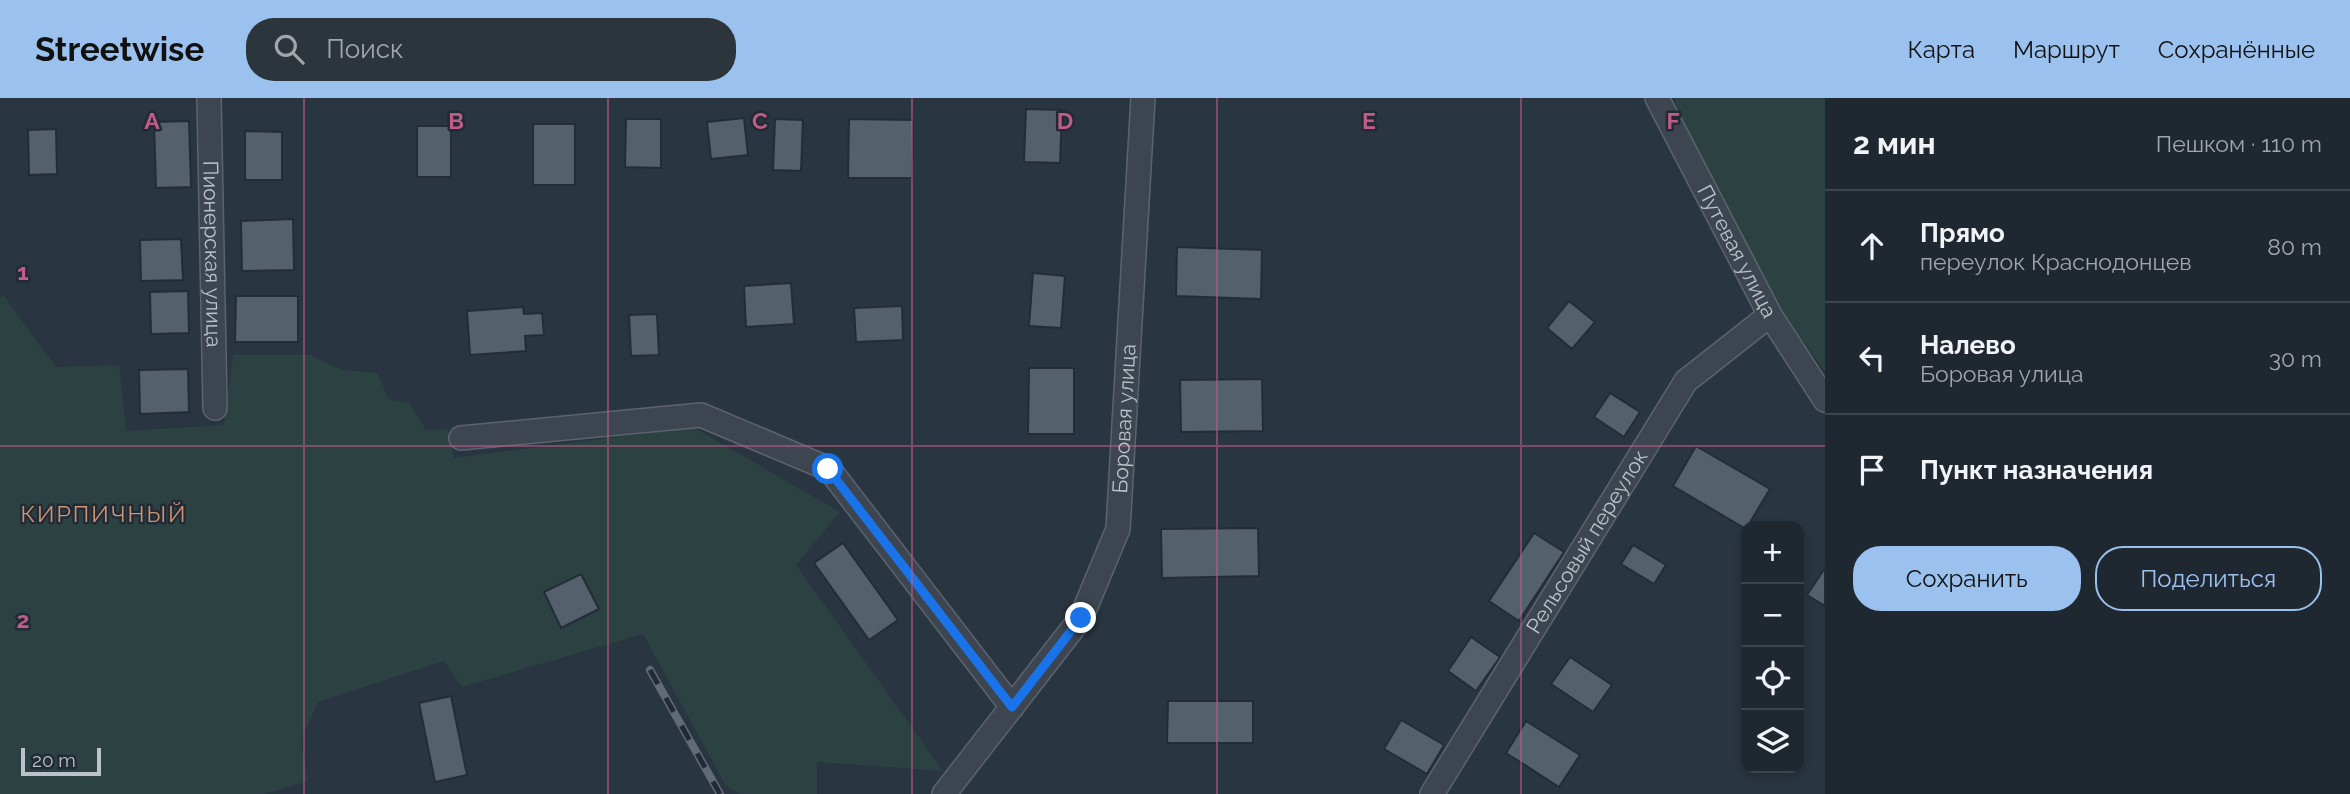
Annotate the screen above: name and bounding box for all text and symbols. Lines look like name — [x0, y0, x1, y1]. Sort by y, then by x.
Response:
search box — [246, 18, 736, 81]
text: Streetwise — [35, 30, 204, 69]
icon: search — [270, 30, 308, 68]
text: Поиск — [326, 34, 403, 64]
text: Карта — [1907, 35, 1975, 64]
text: Маршрут — [2013, 35, 2120, 64]
text: Сохранённые — [2158, 35, 2315, 64]
text: A — [144, 107, 160, 134]
text: B — [448, 107, 464, 134]
text: C — [752, 107, 768, 134]
text: D — [1057, 107, 1073, 134]
text: E — [1362, 107, 1376, 134]
text: F — [1666, 107, 1680, 134]
text: 2 мин — [1853, 126, 1936, 161]
text: Пешком · 110 m — [2156, 130, 2322, 157]
street label: Пионерская улица — [198, 160, 227, 347]
street label: Путевая улица — [1692, 180, 1782, 322]
text: Прямо — [1920, 218, 2005, 248]
icon: ahead — [1853, 227, 1891, 265]
text: 80 m — [2267, 233, 2322, 260]
text: переулок Краснодонцев — [1920, 248, 2192, 275]
text: 1 — [17, 258, 29, 285]
text: Налево — [1920, 330, 2016, 360]
icon: left — [1853, 339, 1891, 377]
street label: Боровая улица — [1107, 343, 1141, 494]
text: 30 m — [2269, 345, 2322, 372]
text: Боровая улица — [1920, 360, 2084, 387]
street label: Рельсовый переулок — [1521, 445, 1653, 638]
icon: arrive — [1853, 451, 1891, 489]
route start — [812, 453, 843, 484]
text: Пункт назначения — [1920, 455, 2153, 485]
district label: КИРПИЧНЫЙ — [20, 500, 188, 527]
map controls — [1741, 521, 1804, 773]
button: + — [1741, 521, 1804, 584]
button: Сохранить — [1853, 546, 2081, 611]
button: Поделиться — [2095, 546, 2322, 611]
button: − — [1741, 584, 1804, 647]
route end — [1065, 602, 1096, 633]
text: 2 — [17, 606, 29, 633]
button: locate — [1741, 647, 1804, 710]
button: layers — [1741, 710, 1804, 773]
scale bar — [21, 745, 102, 777]
text: 20 m — [32, 749, 76, 771]

